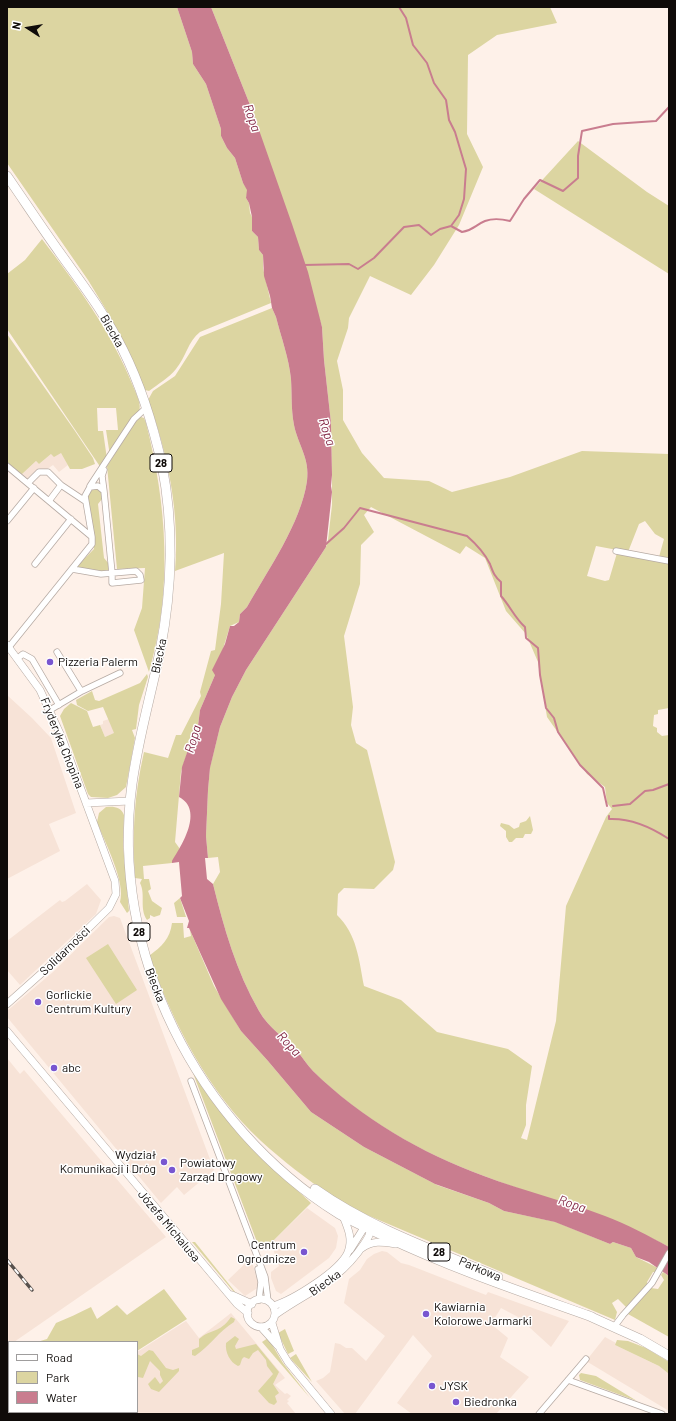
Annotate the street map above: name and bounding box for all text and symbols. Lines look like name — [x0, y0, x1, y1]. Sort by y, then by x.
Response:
north arrow — [8, 8, 48, 48]
text: N — [9, 20, 23, 30]
water label: Ropa — [240, 102, 264, 134]
street label: Biecka — [97, 312, 127, 350]
water label: Ropa — [315, 416, 339, 448]
road number: 28 — [150, 454, 172, 472]
street label: Biecka — [148, 637, 170, 675]
place label: Pizzeria Palerm — [58, 655, 138, 669]
marker: Pizzeria Palerm — [45, 657, 55, 667]
street label: Fryderyka Chopina — [37, 695, 87, 791]
water label: Ropa — [181, 723, 205, 755]
street label: Solidarności — [37, 923, 93, 979]
road number: 28 — [128, 923, 150, 941]
street label: Biecka — [142, 966, 168, 1004]
place label: Gorlickie Centrum Kultury — [46, 988, 131, 1016]
marker: Gorlickie Centrum Kultury — [33, 997, 43, 1007]
water label: Ropa — [274, 1028, 304, 1060]
place label: abc — [62, 1061, 81, 1075]
marker: abc — [49, 1063, 59, 1073]
place label: Wydział Komunikacji i Dróg — [60, 1148, 156, 1176]
place label: Powiatowy Zarząd Drogowy — [180, 1156, 263, 1184]
marker: Wydział Komunikacji i Dróg — [159, 1157, 169, 1167]
marker: Powiatowy Zarząd Drogowy — [167, 1165, 177, 1175]
street label: Józefa Michalusa — [135, 1187, 203, 1265]
water label: Ropa — [556, 1192, 588, 1216]
place label: Centrum Ogrodnicze — [237, 1238, 296, 1266]
road number: 28 — [428, 1243, 450, 1261]
marker: Centrum Ogrodnicze — [299, 1247, 309, 1257]
street label: Parkowa — [457, 1254, 503, 1284]
street label: Biecka — [307, 1267, 343, 1299]
place label: Kawiarnia Kolorowe Jarmarki — [434, 1300, 532, 1328]
marker: Kawiarnia Kolorowe Jarmarki — [421, 1309, 431, 1319]
legend — [8, 1341, 138, 1413]
text: Road — [46, 1350, 73, 1364]
text: Park — [46, 1370, 70, 1384]
place label: JYSK — [440, 1379, 468, 1393]
marker: JYSK — [427, 1381, 437, 1391]
text: Water — [46, 1390, 77, 1404]
place label: Biedronka — [464, 1395, 517, 1409]
marker: Biedronka — [451, 1397, 461, 1407]

